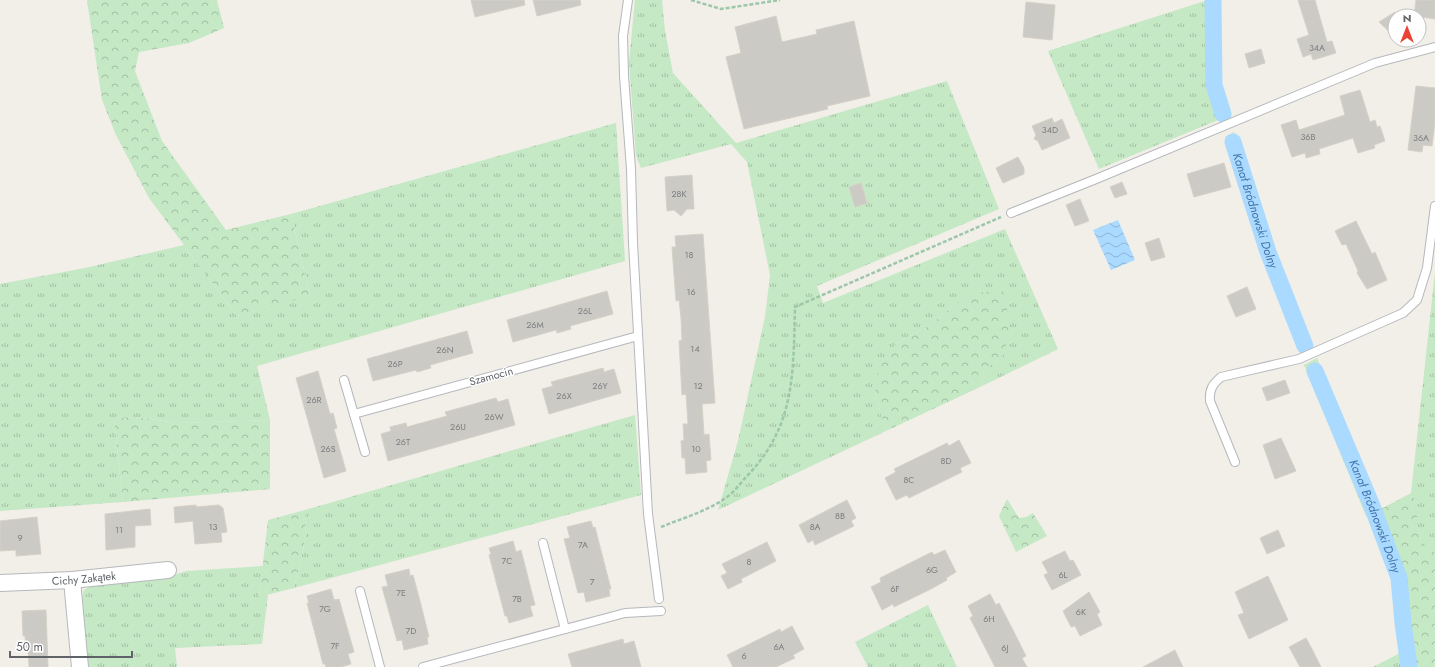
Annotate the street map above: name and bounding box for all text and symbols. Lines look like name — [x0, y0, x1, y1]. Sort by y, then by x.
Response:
north arrow — [1387, 8, 1427, 48]
text: N — [1403, 10, 1411, 26]
house number: 34A — [1309, 41, 1325, 54]
house number: 34D — [1042, 123, 1058, 136]
house number: 36B — [1300, 130, 1316, 143]
house number: 36A — [1413, 131, 1429, 144]
water label: Kanał Bródnowski Dolny — [1228, 150, 1283, 272]
house number: 28K — [671, 187, 687, 200]
house number: 18 — [685, 248, 694, 261]
house number: 16 — [686, 285, 696, 298]
house number: 26L — [578, 304, 592, 317]
house number: 26M — [526, 318, 544, 331]
house number: 14 — [690, 342, 700, 355]
house number: 26N — [436, 343, 454, 356]
house number: 26P — [387, 357, 403, 370]
street label: Szamocin — [467, 362, 515, 390]
house number: 26Y — [592, 379, 608, 392]
house number: 12 — [693, 379, 703, 392]
house number: 26X — [556, 389, 572, 402]
house number: 26R — [306, 393, 322, 406]
house number: 26W — [484, 410, 504, 423]
house number: 26U — [450, 420, 466, 433]
house number: 26T — [396, 435, 411, 448]
house number: 26S — [320, 442, 336, 455]
house number: 10 — [691, 442, 701, 455]
house number: 8D — [940, 454, 952, 467]
water label: Kanał Bródnowski Dolny — [1344, 457, 1406, 576]
house number: 8C — [903, 473, 915, 486]
house number: 8B — [835, 509, 845, 522]
house number: 13 — [209, 520, 218, 533]
house number: 8A — [810, 520, 820, 533]
house number: 11 — [115, 523, 123, 536]
house number: 9 — [17, 531, 23, 544]
house number: 7A — [578, 538, 588, 551]
house number: 7C — [502, 554, 512, 567]
house number: 8 — [747, 555, 752, 568]
house number: 6G — [926, 563, 938, 576]
street label: Cichy Zakątek — [52, 567, 117, 589]
house number: 6L — [1058, 568, 1068, 581]
house number: 7 — [590, 575, 595, 588]
house number: 6F — [890, 582, 900, 595]
house number: 7E — [396, 586, 406, 599]
house number: 7B — [512, 592, 522, 605]
house number: 7G — [319, 602, 331, 615]
house number: 6K — [1076, 605, 1087, 618]
house number: 6H — [983, 612, 995, 625]
house number: 7D — [406, 624, 416, 637]
scale bar — [10, 633, 132, 659]
text: 50 m — [16, 638, 43, 656]
house number: 7F — [330, 639, 340, 652]
house number: 6A — [773, 640, 785, 653]
house number: 6J — [1001, 641, 1009, 654]
house number: 6 — [741, 649, 747, 662]

